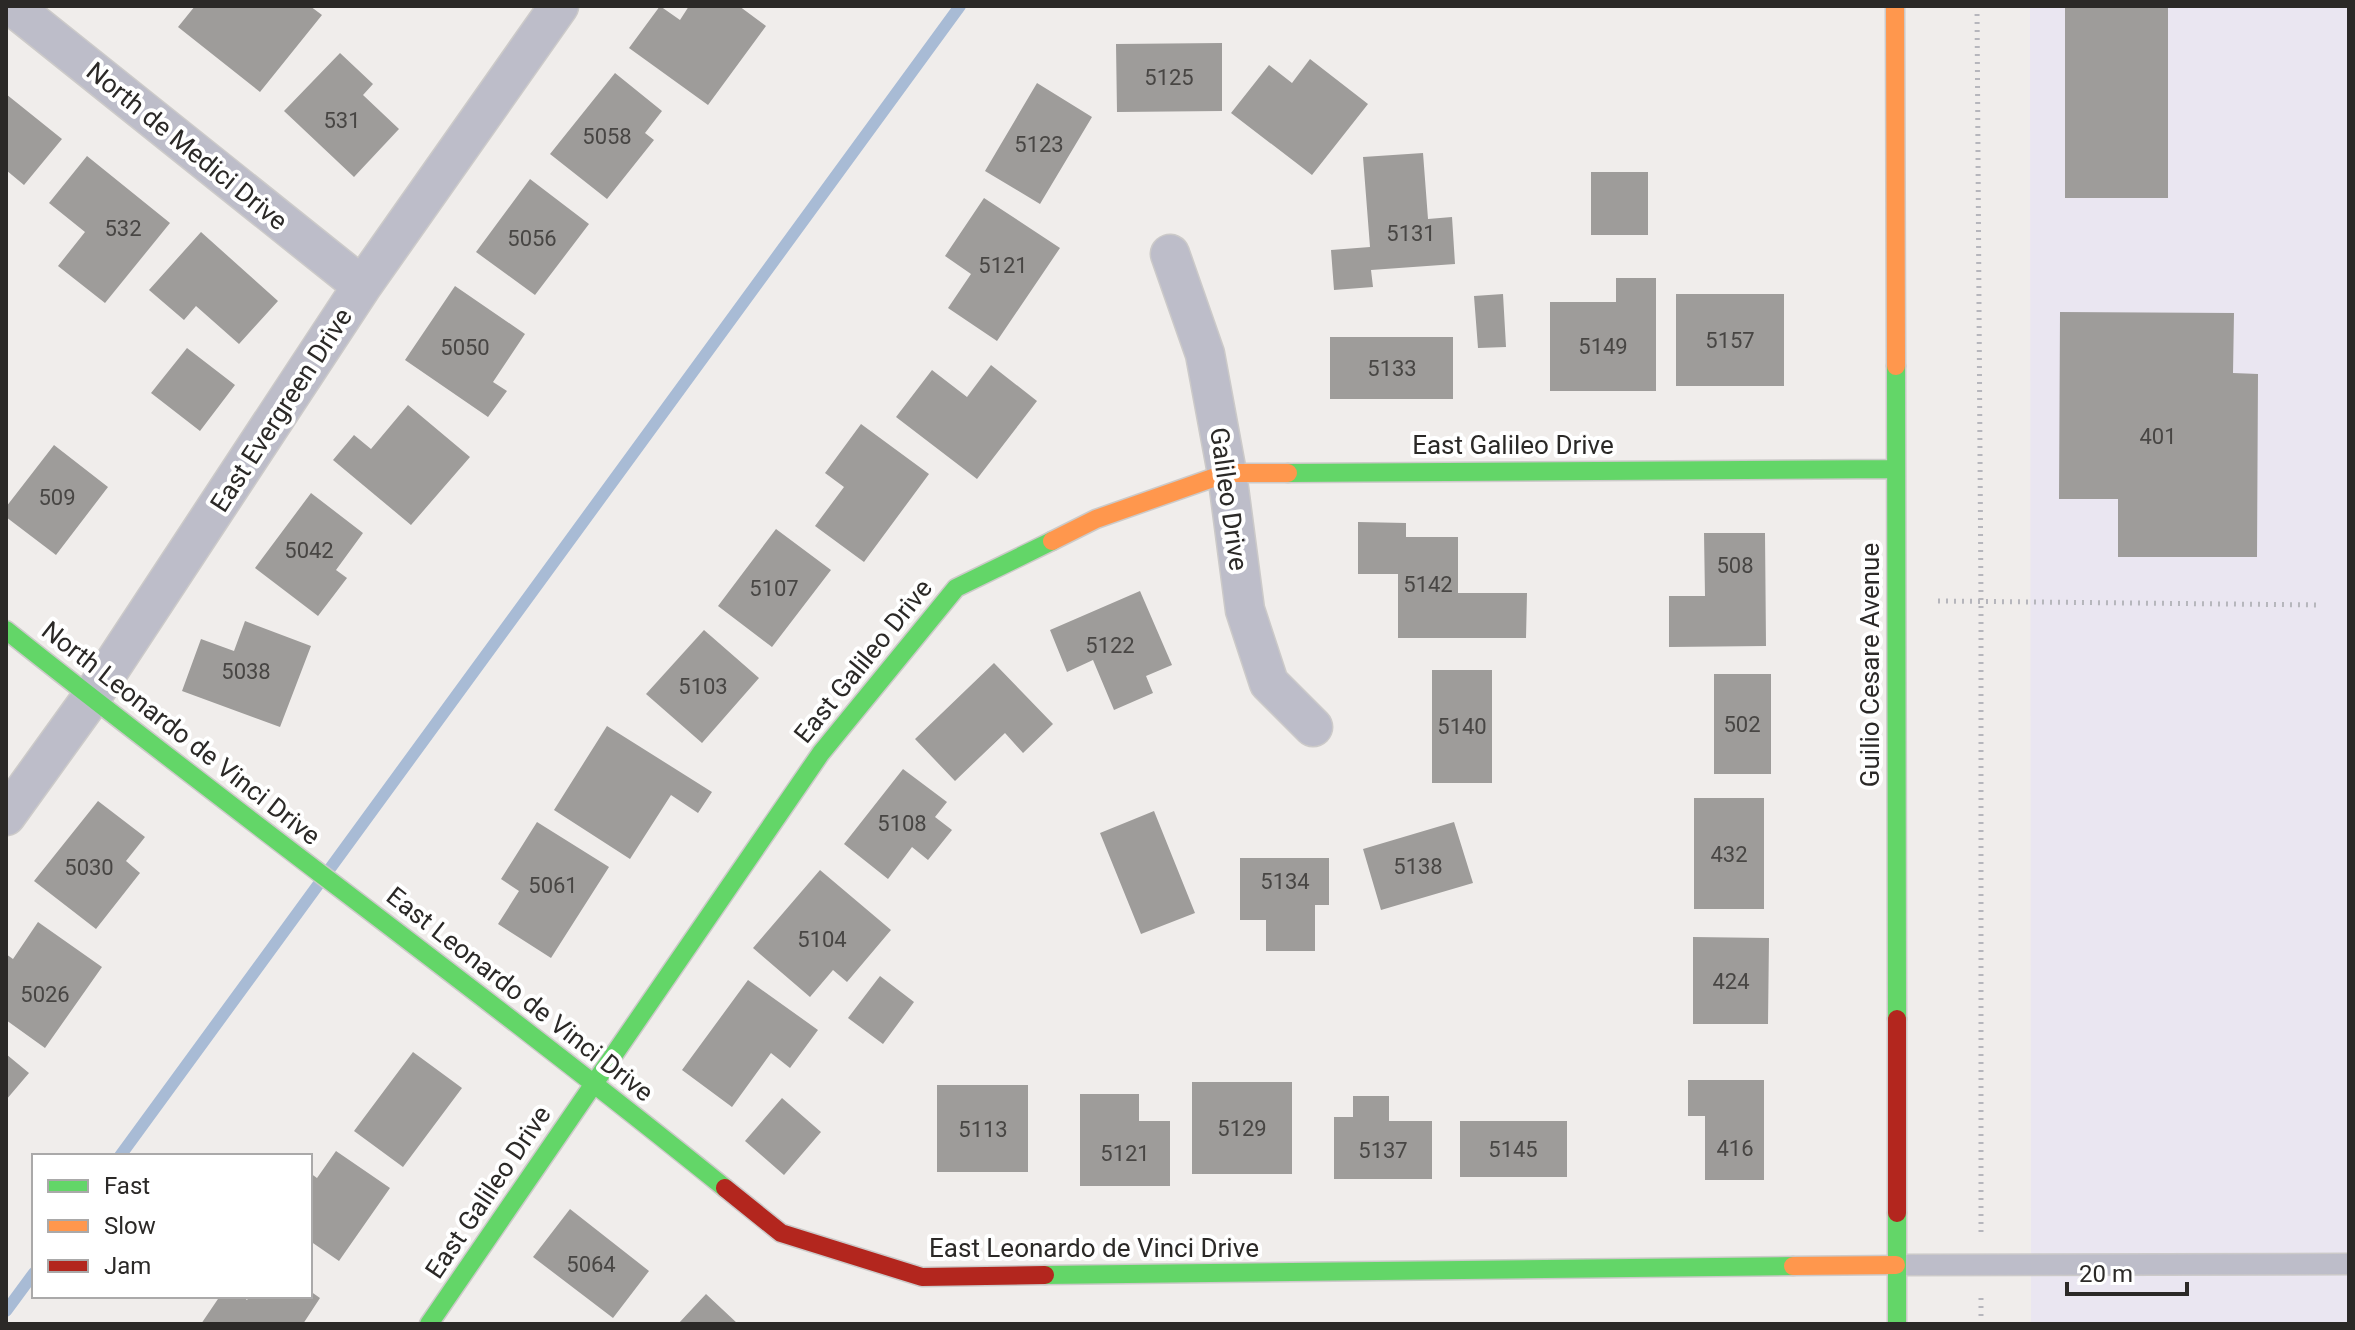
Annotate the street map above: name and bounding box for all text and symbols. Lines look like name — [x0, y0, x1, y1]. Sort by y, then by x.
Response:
street label: North de Medici Drive — [81, 56, 293, 236]
house number: 5125 — [1144, 65, 1194, 90]
house number: 531 — [323, 108, 361, 133]
house number: 5058 — [582, 124, 632, 149]
house number: 5123 — [1014, 132, 1064, 157]
house number: 532 — [104, 216, 142, 241]
house number: 5131 — [1386, 221, 1436, 246]
house number: 5056 — [507, 226, 557, 251]
house number: 5121 — [978, 253, 1028, 278]
street label: East Evergreen Drive — [204, 303, 358, 517]
house number: 5157 — [1705, 328, 1755, 353]
house number: 5149 — [1578, 334, 1628, 359]
house number: 5050 — [440, 335, 490, 360]
house number: 5133 — [1367, 356, 1417, 381]
house number: 401 — [2139, 424, 2177, 449]
street label: Galileo Drive — [1204, 425, 1254, 573]
street label: East Galileo Drive — [1412, 430, 1614, 460]
house number: 509 — [38, 485, 76, 510]
house number: 5042 — [284, 538, 334, 563]
street label: Guilio Cesare Avenue — [1855, 543, 1885, 787]
house number: 508 — [1716, 553, 1754, 578]
house number: 5142 — [1403, 572, 1453, 597]
street label: East Galileo Drive — [788, 573, 938, 749]
house number: 5107 — [749, 576, 799, 601]
street label: North Leonardo de Vinci Drive — [36, 615, 326, 851]
house number: 5122 — [1085, 633, 1135, 658]
house number: 5038 — [221, 659, 271, 684]
house number: 5103 — [678, 674, 728, 699]
house number: 502 — [1723, 712, 1761, 737]
house number: 5140 — [1437, 714, 1487, 739]
house number: 5108 — [877, 811, 927, 836]
house number: 432 — [1710, 842, 1748, 867]
house number: 5138 — [1393, 854, 1443, 879]
house number: 5030 — [64, 855, 114, 880]
house number: 5134 — [1260, 869, 1310, 894]
house number: 5061 — [528, 873, 578, 898]
street label: East Leonardo de Vinci Drive — [381, 881, 659, 1107]
house number: 5104 — [797, 927, 847, 952]
house number: 424 — [1712, 969, 1750, 994]
house number: 5026 — [20, 982, 70, 1007]
street label: East Galileo Drive — [419, 1100, 557, 1284]
house number: 5129 — [1217, 1116, 1267, 1141]
house number: 5113 — [958, 1117, 1008, 1142]
house number: 416 — [1716, 1136, 1754, 1161]
house number: 5145 — [1488, 1137, 1538, 1162]
house number: 5137 — [1358, 1138, 1408, 1163]
house number: 5121 — [1100, 1141, 1150, 1166]
legend — [32, 1154, 312, 1298]
text: Fast — [104, 1172, 150, 1200]
text: Slow — [104, 1212, 156, 1240]
street label: East Leonardo de Vinci Drive — [929, 1233, 1259, 1263]
scale bar — [2067, 1246, 2187, 1296]
text: Jam — [104, 1252, 151, 1280]
house number: 5064 — [566, 1252, 616, 1277]
text: 20 m — [2079, 1260, 2133, 1288]

